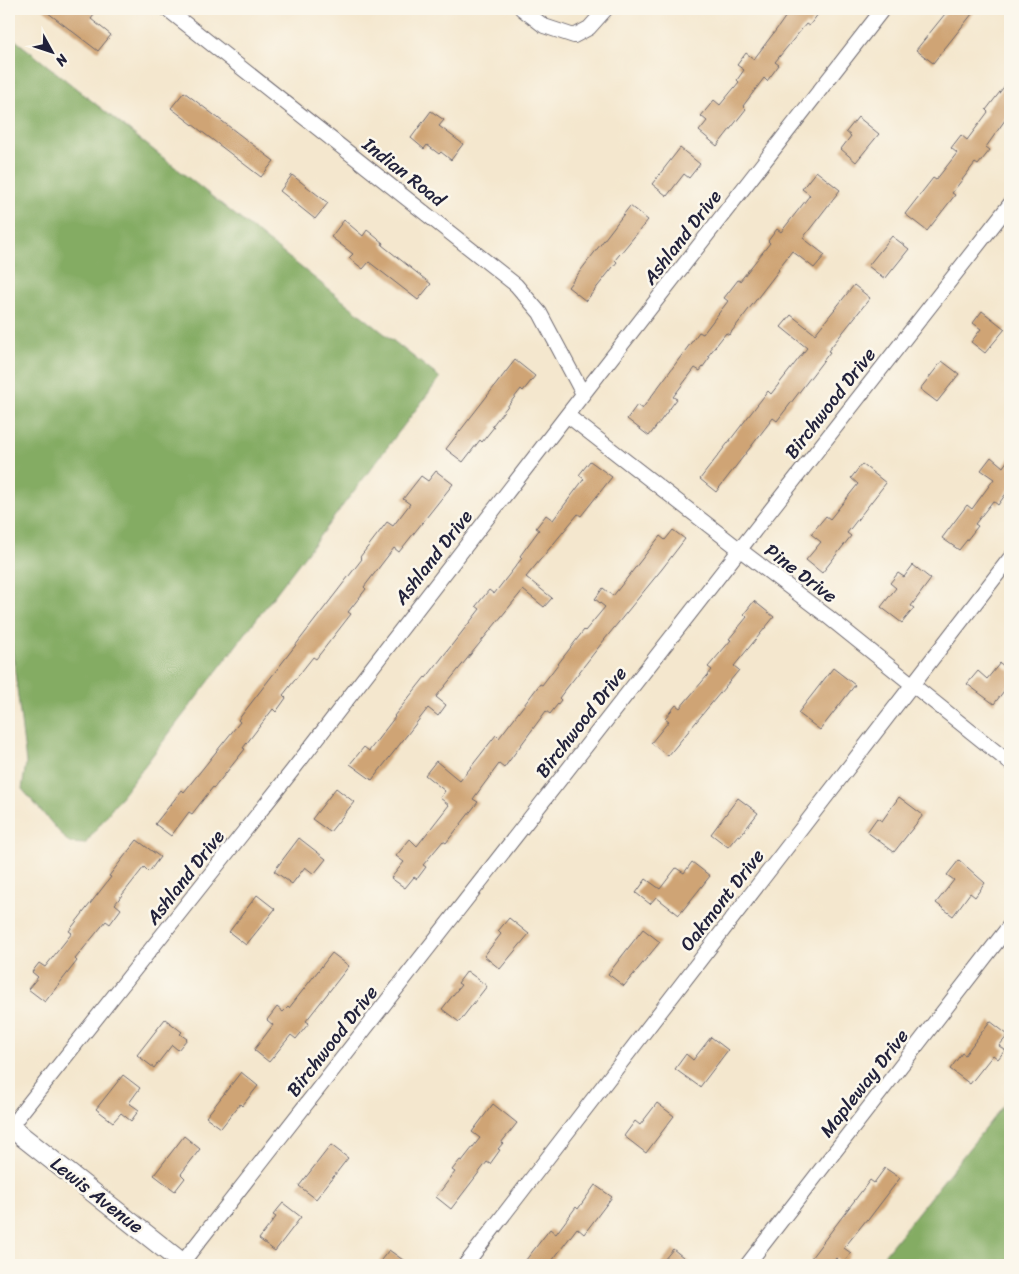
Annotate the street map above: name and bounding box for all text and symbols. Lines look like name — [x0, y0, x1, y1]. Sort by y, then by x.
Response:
north arrow — [28, 28, 78, 78]
text: N — [49, 48, 75, 72]
street label: Indian Road — [354, 128, 454, 216]
street label: Ashland Drive — [633, 182, 730, 293]
street label: Birchwood Drive — [776, 340, 885, 466]
street label: Ashland Drive — [384, 502, 481, 613]
street label: Pine Drive — [757, 534, 845, 612]
street label: Birchwood Drive — [527, 659, 636, 785]
street label: Ashland Drive — [136, 822, 233, 933]
street label: Oakmont Drive — [671, 841, 773, 959]
street label: Birchwood Drive — [278, 978, 387, 1104]
street label: Mapleway Drive — [811, 1021, 917, 1145]
street label: Lewis Avenue — [43, 1148, 151, 1242]

